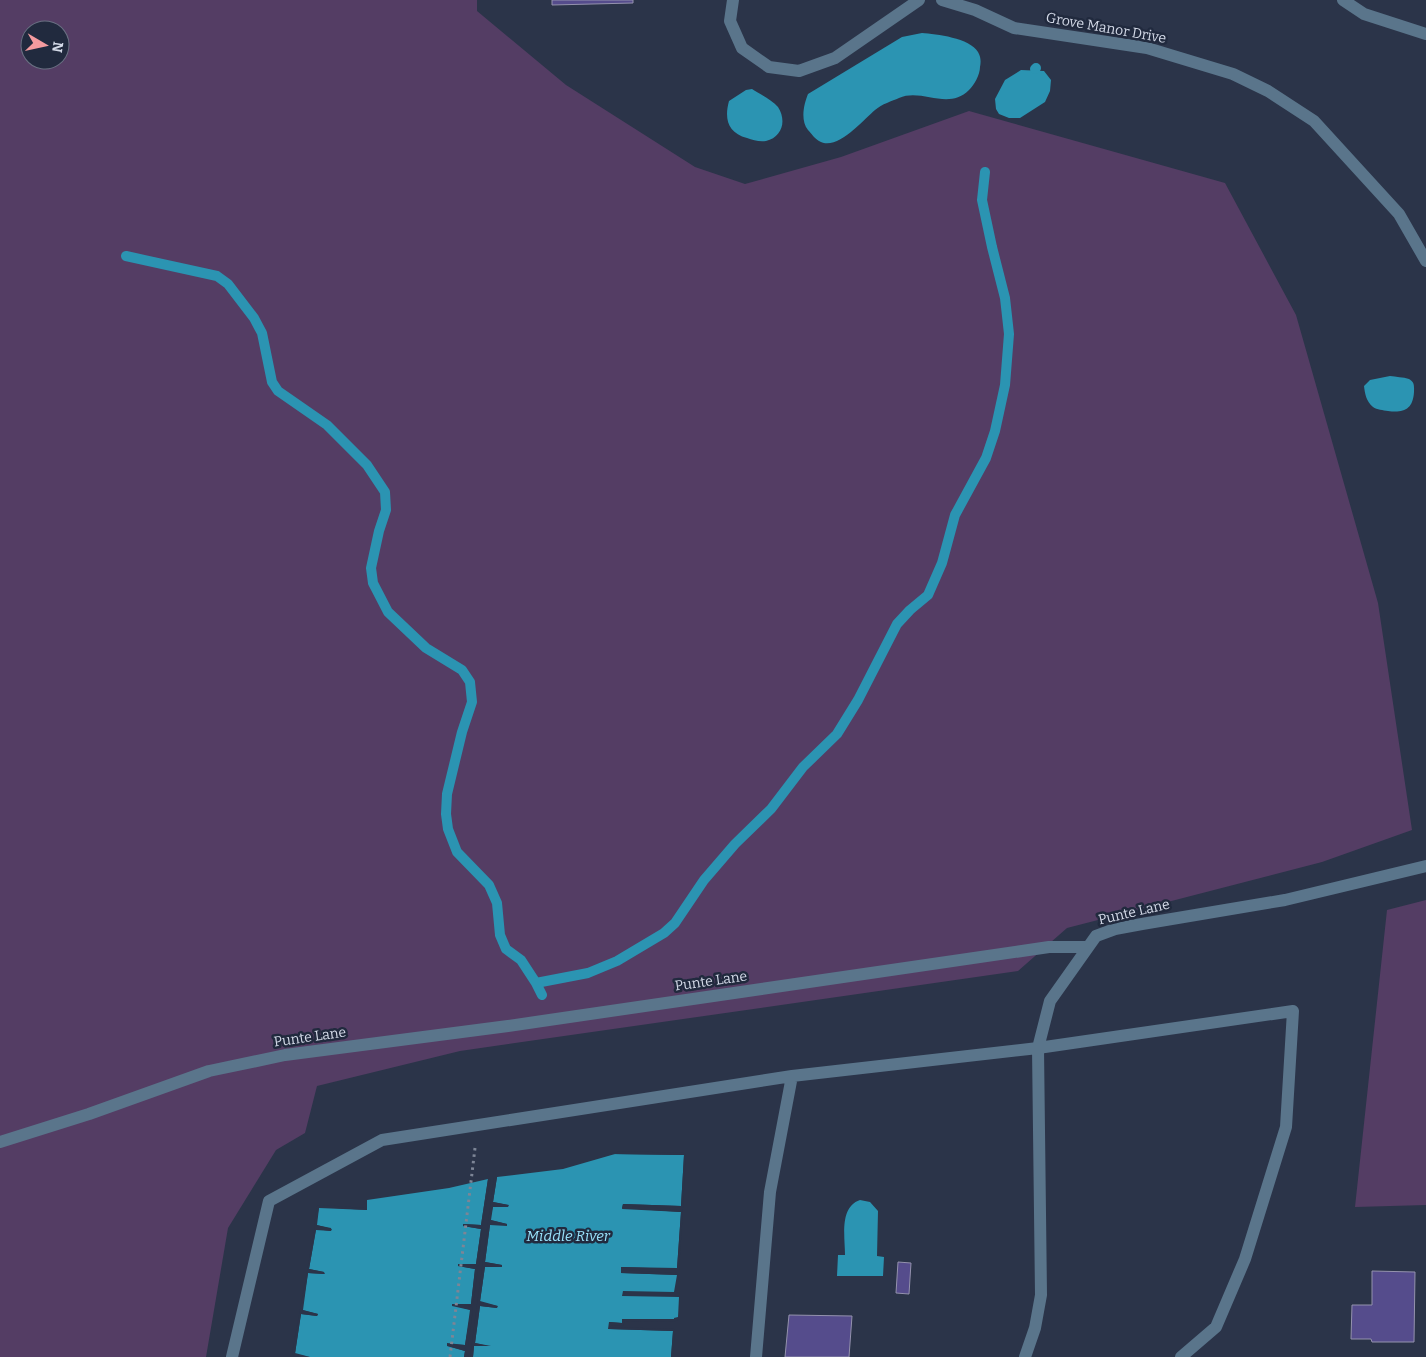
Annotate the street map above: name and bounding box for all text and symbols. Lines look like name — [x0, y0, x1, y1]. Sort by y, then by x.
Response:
street label: Grove Manor Drive — [1045, 9, 1167, 47]
north arrow — [20, 20, 70, 70]
text: N — [48, 40, 67, 54]
street label: Punte Lane — [1097, 896, 1171, 928]
street label: Punte Lane — [674, 968, 748, 994]
street label: Punte Lane — [273, 1024, 347, 1050]
water label: Middle River — [526, 1227, 611, 1245]

